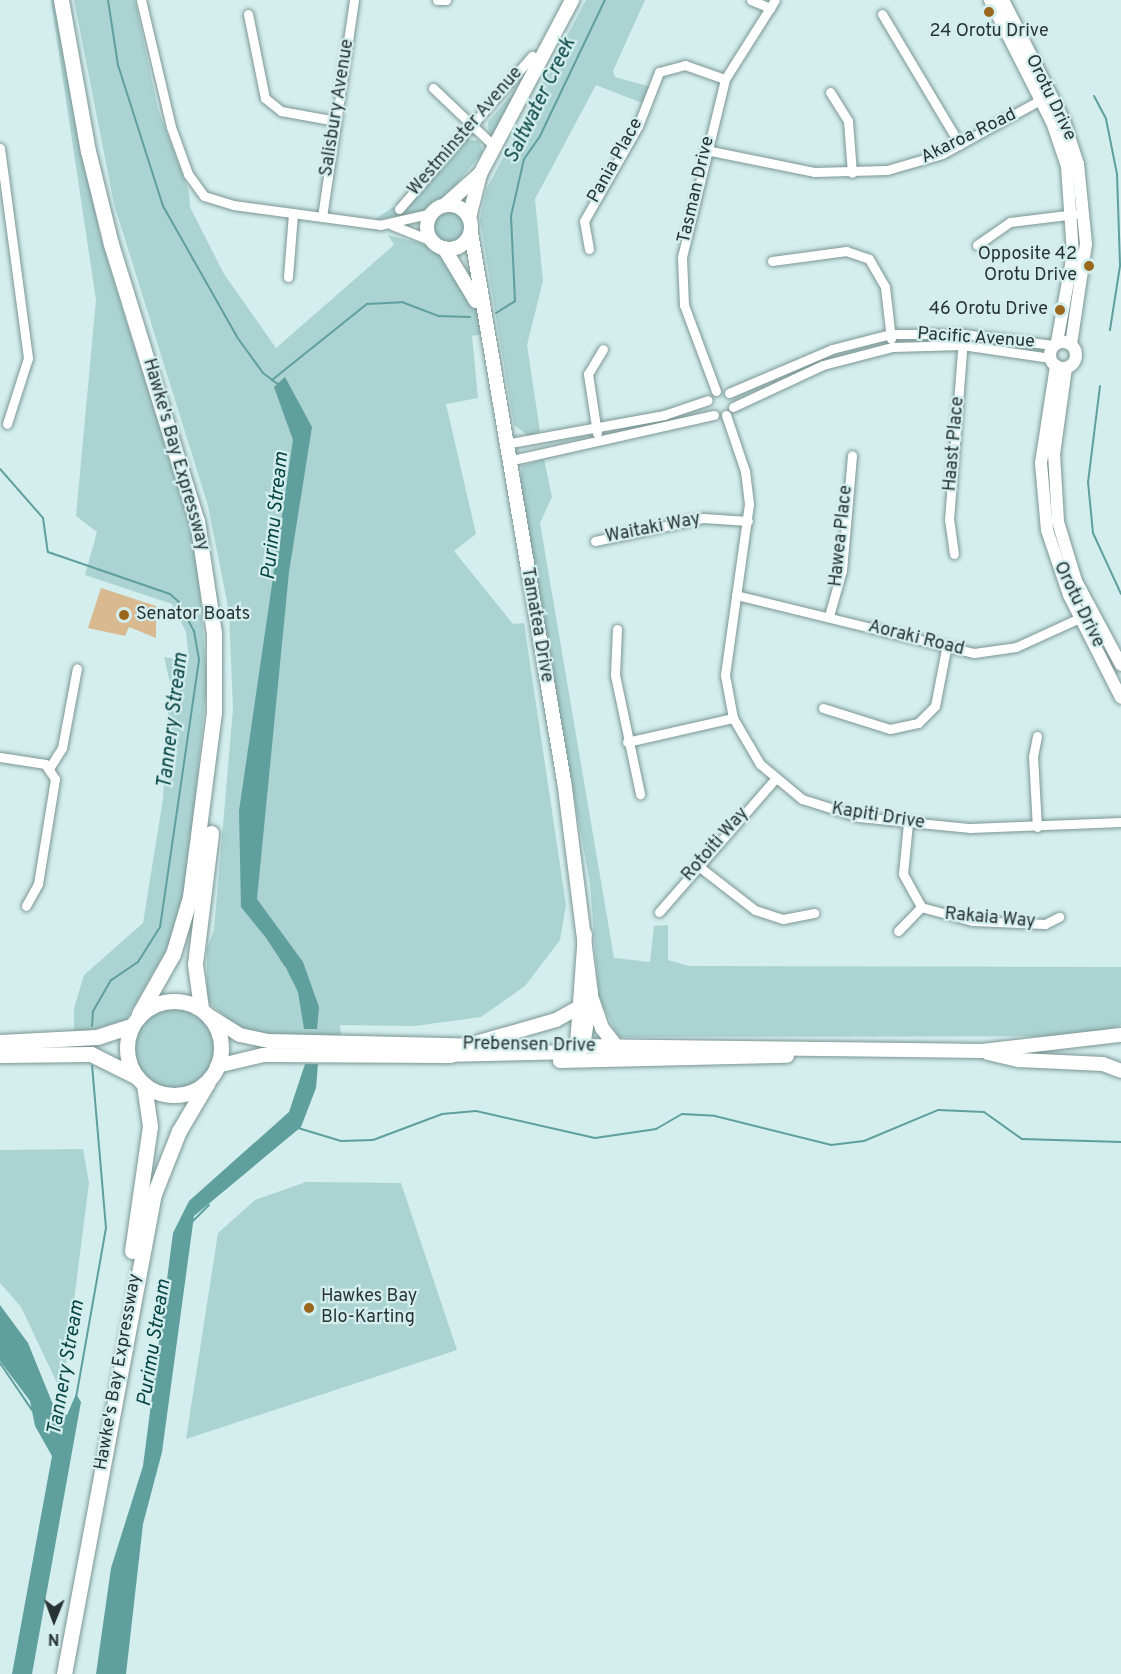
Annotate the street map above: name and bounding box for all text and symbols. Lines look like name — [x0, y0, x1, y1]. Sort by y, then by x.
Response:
marker: 24 Orotu Drive — [982, 5, 996, 19]
place label: 24 Orotu Drive — [929, 21, 1049, 43]
water label: Saltwater Creek — [500, 34, 582, 168]
street label: Salisbury Avenue — [316, 37, 360, 179]
street label: Orotu Drive — [1020, 51, 1080, 145]
street label: Westminster Avenue — [404, 63, 528, 201]
street label: Akaroa Road — [918, 105, 1020, 169]
street label: Pania Place — [584, 115, 648, 207]
street label: Tasman Drive — [674, 134, 720, 246]
place label: Opposite 42 Orotu Drive — [978, 245, 1077, 288]
marker: Opposite 42 Orotu Drive — [1082, 259, 1096, 273]
place label: 46 Orotu Drive — [929, 299, 1048, 321]
marker: 46 Orotu Drive — [1053, 303, 1067, 317]
street label: Pacific Avenue — [916, 324, 1036, 354]
street label: Hawke's Bay Expressway — [137, 356, 213, 554]
street label: Haast Place — [940, 396, 970, 492]
water label: Purimu Stream — [257, 451, 295, 581]
street label: Hawea Place — [826, 484, 858, 588]
street label: Waitaki Way — [603, 509, 703, 549]
street label: Orotu Drive — [1048, 558, 1108, 652]
street label: Tamatea Drive — [515, 566, 557, 684]
place label: Senator Boats — [136, 604, 250, 626]
marker: Senator Boats — [117, 608, 131, 622]
street label: Aoraki Road — [866, 617, 966, 661]
water label: Tannery Stream — [154, 652, 194, 790]
street label: Kapiti Drive — [830, 799, 926, 835]
street label: Rotoiti Way — [678, 803, 754, 887]
street label: Rakaia Way — [943, 904, 1037, 934]
street label: Prebensen Drive — [462, 1034, 596, 1058]
street label: Hawke's Bay Expressway — [91, 1272, 147, 1472]
water label: Purimu Stream — [133, 1278, 177, 1408]
place label: Hawkes Bay Blo-Karting — [321, 1287, 417, 1330]
water label: Tannery Stream — [43, 1299, 91, 1437]
marker: Hawkes Bay Blo-Karting — [302, 1301, 316, 1315]
north arrow — [24, 1590, 84, 1650]
text: N — [48, 1628, 60, 1648]

